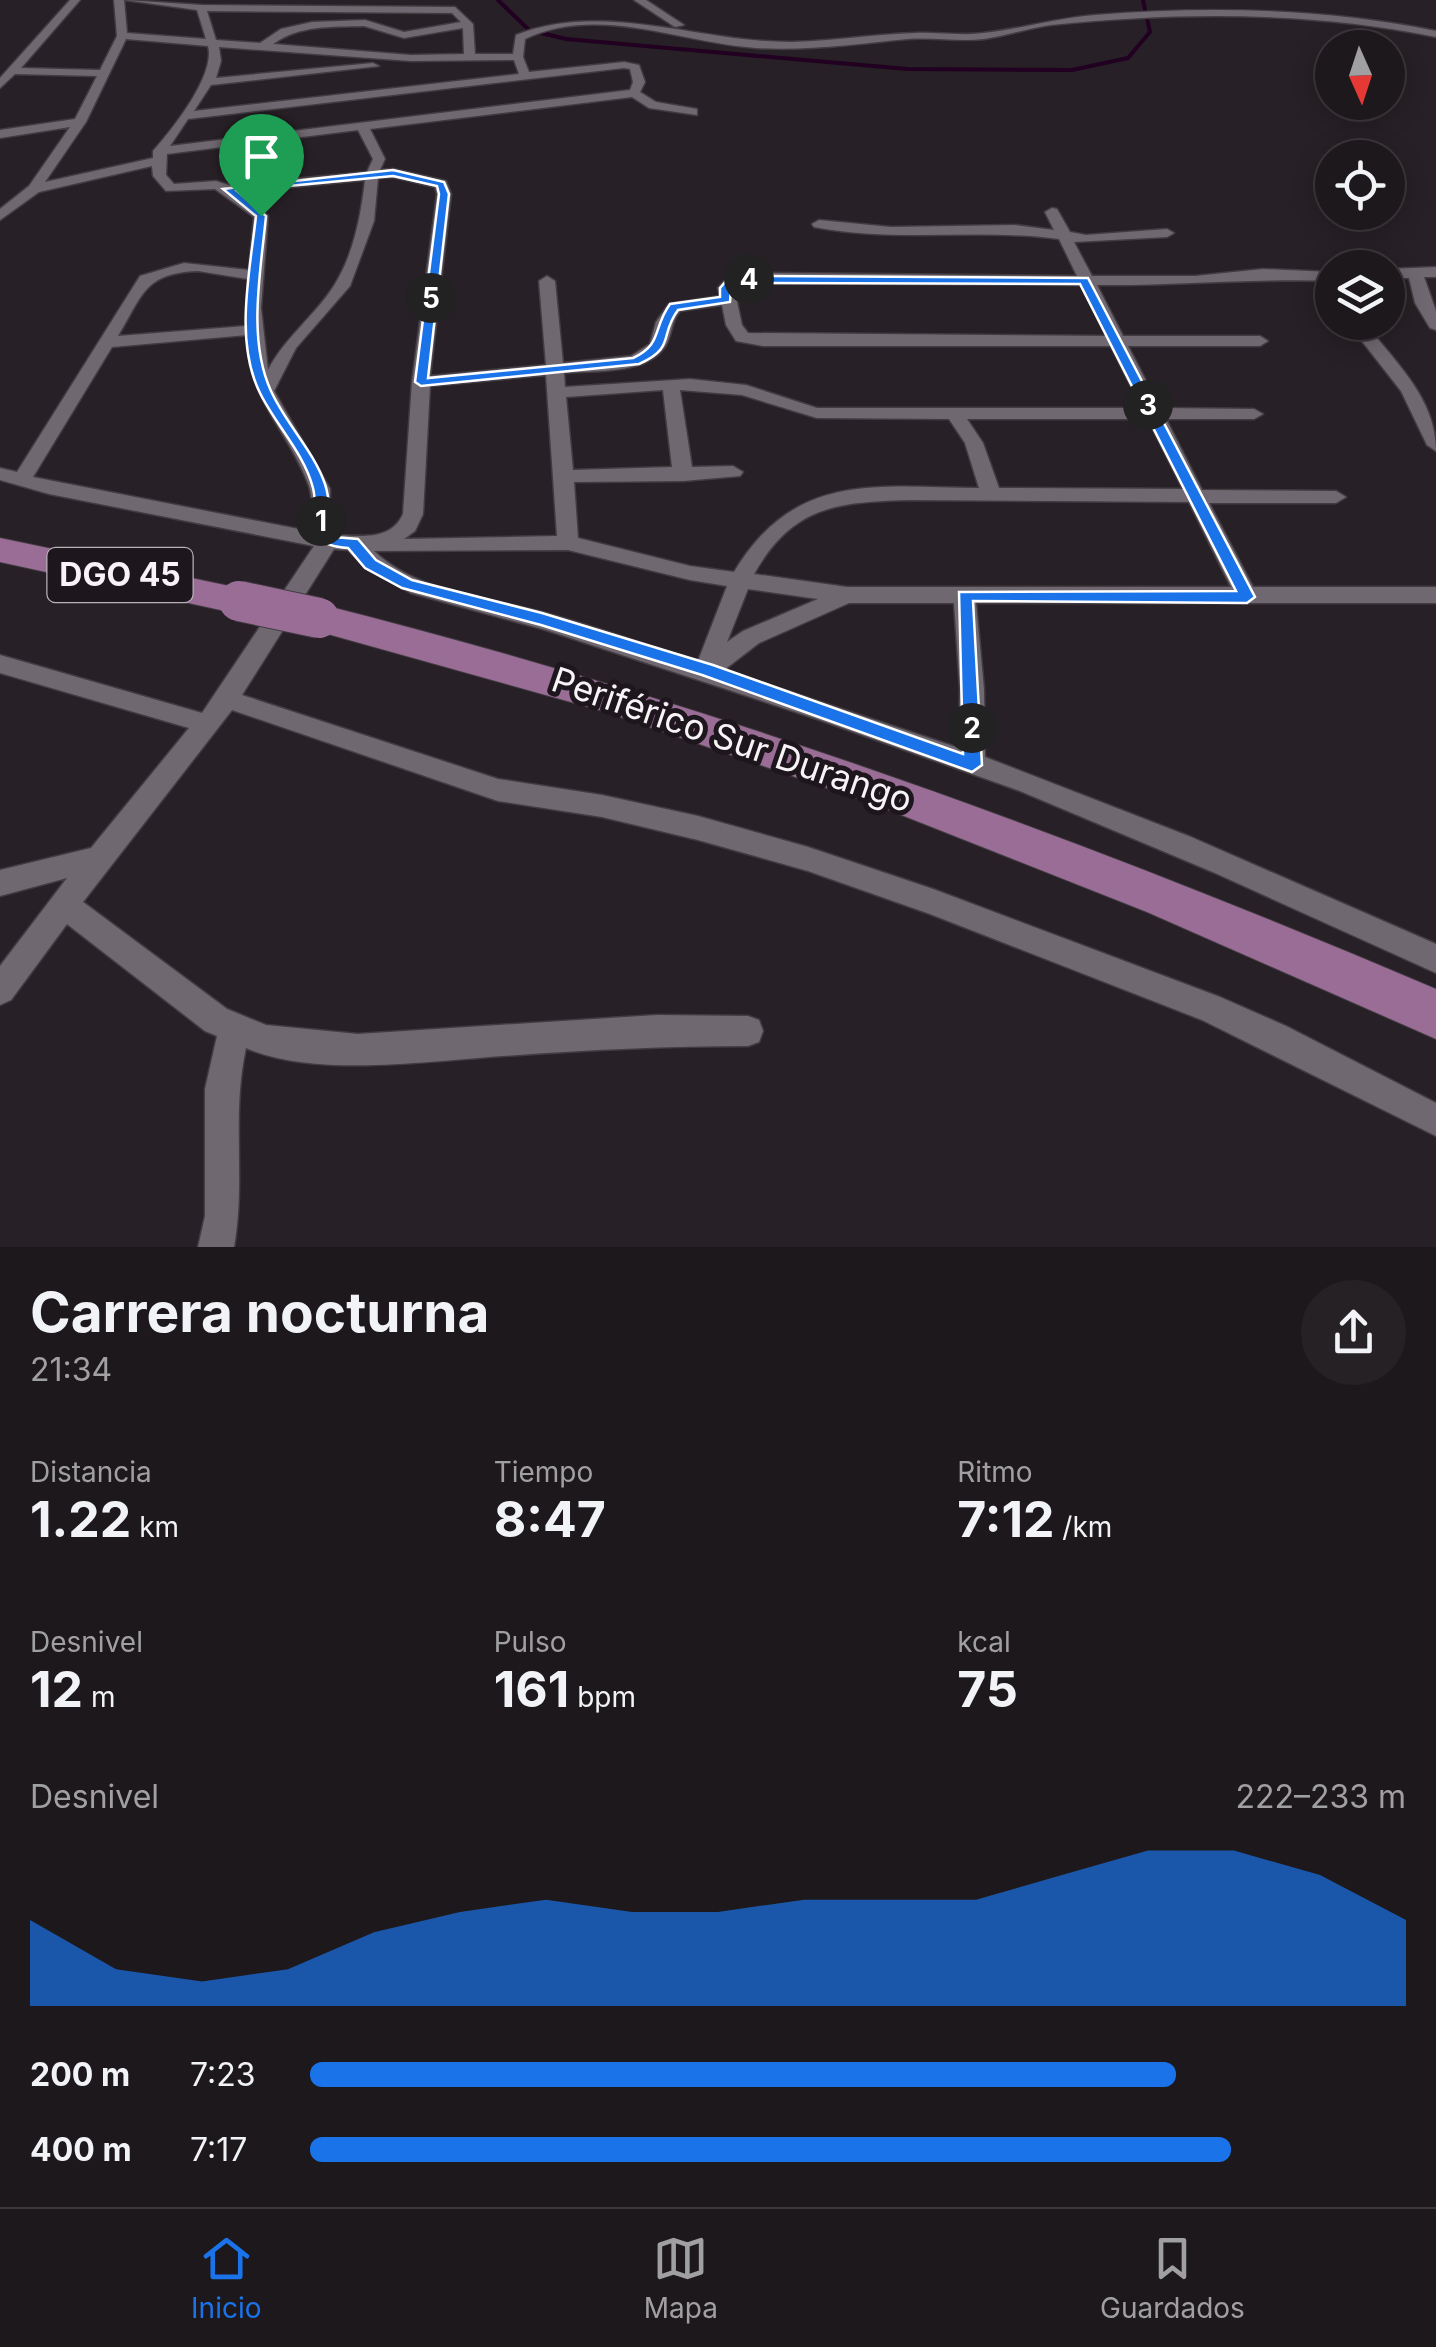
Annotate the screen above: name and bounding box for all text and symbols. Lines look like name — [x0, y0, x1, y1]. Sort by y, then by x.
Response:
north arrow — [1315, 30, 1405, 120]
map controls — [1315, 30, 1405, 340]
pin — [219, 114, 304, 217]
icon: arrive — [234, 129, 289, 184]
button: locate — [1315, 140, 1405, 230]
button: layers — [1315, 250, 1405, 340]
pin: 4 — [724, 254, 774, 304]
text: 4 — [740, 262, 758, 296]
pin: 5 — [406, 273, 456, 323]
text: 5 — [422, 281, 440, 315]
pin: 3 — [1123, 380, 1173, 430]
text: 3 — [1139, 388, 1157, 422]
pin: 1 — [296, 496, 346, 546]
text: 1 — [315, 504, 327, 538]
road number: DGO 45 — [48, 548, 192, 602]
street label: Periférico Sur Durango — [547, 658, 918, 820]
pin: 2 — [947, 703, 997, 753]
text: 2 — [963, 711, 981, 745]
text: Carrera nocturna — [30, 1279, 490, 1345]
button: share — [1301, 1280, 1406, 1385]
text: 21:34 — [30, 1350, 112, 1389]
text: Distancia — [30, 1455, 152, 1489]
text: Tiempo — [494, 1455, 593, 1489]
text: Ritmo — [957, 1455, 1033, 1489]
text: 1.22 — [30, 1489, 131, 1549]
text: 8:47 — [494, 1489, 606, 1549]
text: 7:12 — [957, 1489, 1054, 1549]
text: km — [131, 1510, 179, 1544]
text: /km — [1054, 1510, 1112, 1544]
text: Desnivel — [30, 1625, 143, 1659]
text: Pulso — [494, 1625, 566, 1659]
text: kcal — [957, 1625, 1011, 1659]
text: 12 — [30, 1659, 83, 1719]
text: 161 — [494, 1659, 569, 1719]
text: 75 — [957, 1659, 1018, 1719]
text: m — [83, 1680, 115, 1714]
text: bpm — [569, 1680, 636, 1714]
text: Desnivel — [30, 1777, 159, 1816]
text: 222–233 m — [1235, 1777, 1406, 1816]
text: 200 m — [30, 2055, 130, 2094]
text: 7:23 — [190, 2055, 256, 2094]
text: 400 m — [30, 2130, 132, 2169]
text: 7:17 — [190, 2130, 247, 2169]
tab: Inicio — [191, 2231, 262, 2325]
tab: Mapa — [644, 2231, 718, 2325]
tab: Guardados — [1100, 2231, 1245, 2325]

